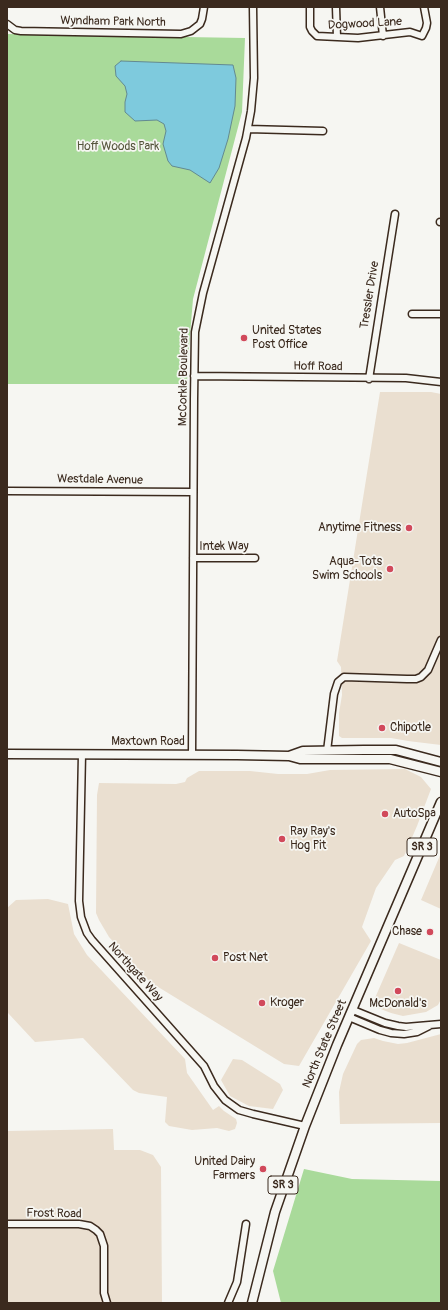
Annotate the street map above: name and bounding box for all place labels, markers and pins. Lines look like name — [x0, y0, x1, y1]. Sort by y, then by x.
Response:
place label: United States Post Office — [252, 324, 321, 352]
marker: United States Post Office — [239, 333, 249, 343]
place label: Anytime Fitness — [318, 521, 401, 535]
marker: Anytime Fitness — [404, 523, 414, 533]
place label: Aqua-Tots Swim Schools — [312, 555, 382, 583]
marker: Aqua-Tots Swim Schools — [385, 564, 395, 574]
place label: Chipotle — [390, 721, 431, 735]
marker: Chipotle — [377, 723, 387, 733]
place label: AutoSpa — [393, 807, 436, 821]
marker: AutoSpa — [380, 809, 390, 819]
place label: Ray Ray's Hog Pit — [290, 825, 335, 853]
marker: Ray Ray's Hog Pit — [277, 834, 287, 844]
place label: Chase — [392, 925, 422, 939]
marker: Chase — [425, 927, 435, 937]
place label: Post Net — [223, 951, 268, 965]
marker: Post Net — [210, 953, 220, 963]
marker: McDonald's — [393, 986, 403, 996]
place label: Kroger — [270, 996, 304, 1010]
place label: McDonald's — [369, 997, 427, 1011]
marker: Kroger — [257, 998, 267, 1008]
place label: United Dairy Farmers — [194, 1155, 255, 1183]
marker: United Dairy Farmers — [258, 1164, 268, 1174]

